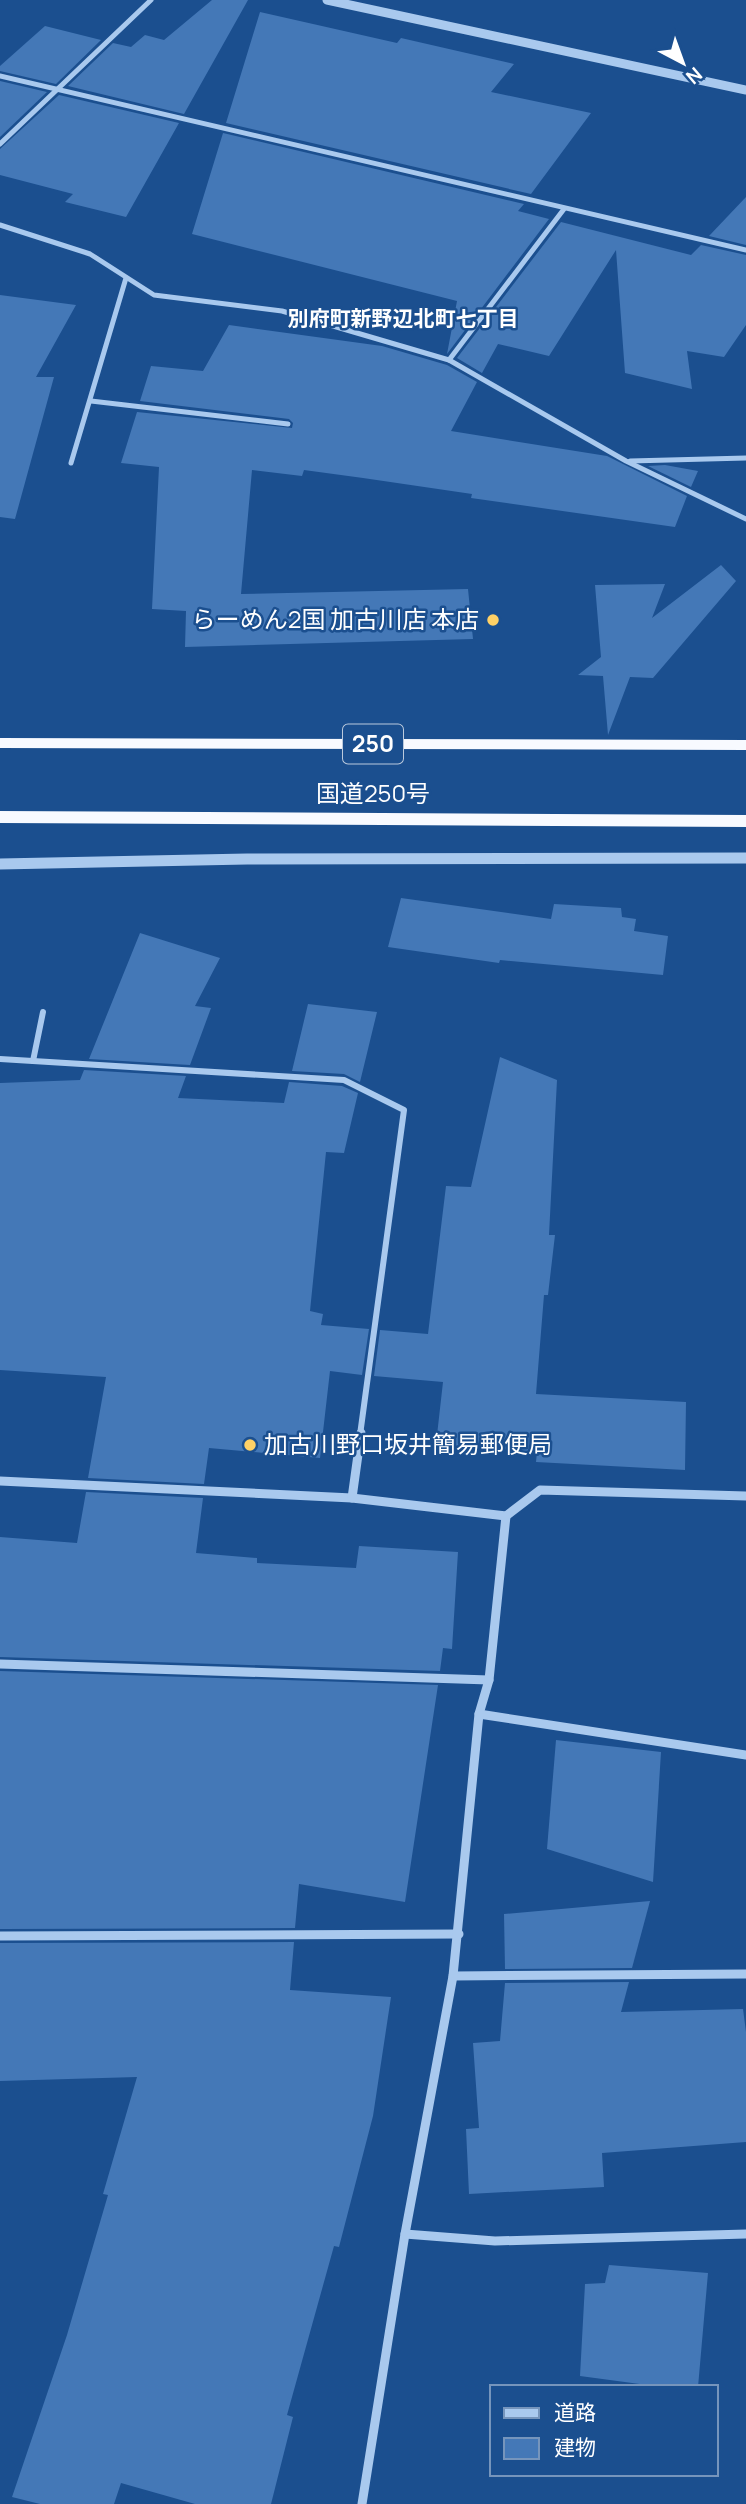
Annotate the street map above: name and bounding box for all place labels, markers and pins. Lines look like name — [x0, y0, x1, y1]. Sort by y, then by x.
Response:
place label: らーめん2国 加古川店 本店 — [192, 602, 479, 635]
marker: らーめん2国 加古川店 本店 — [485, 612, 501, 628]
place label: 加古川野口坂井簡易郵便局 — [264, 1427, 552, 1460]
marker: 加古川野口坂井簡易郵便局 — [242, 1437, 258, 1453]

